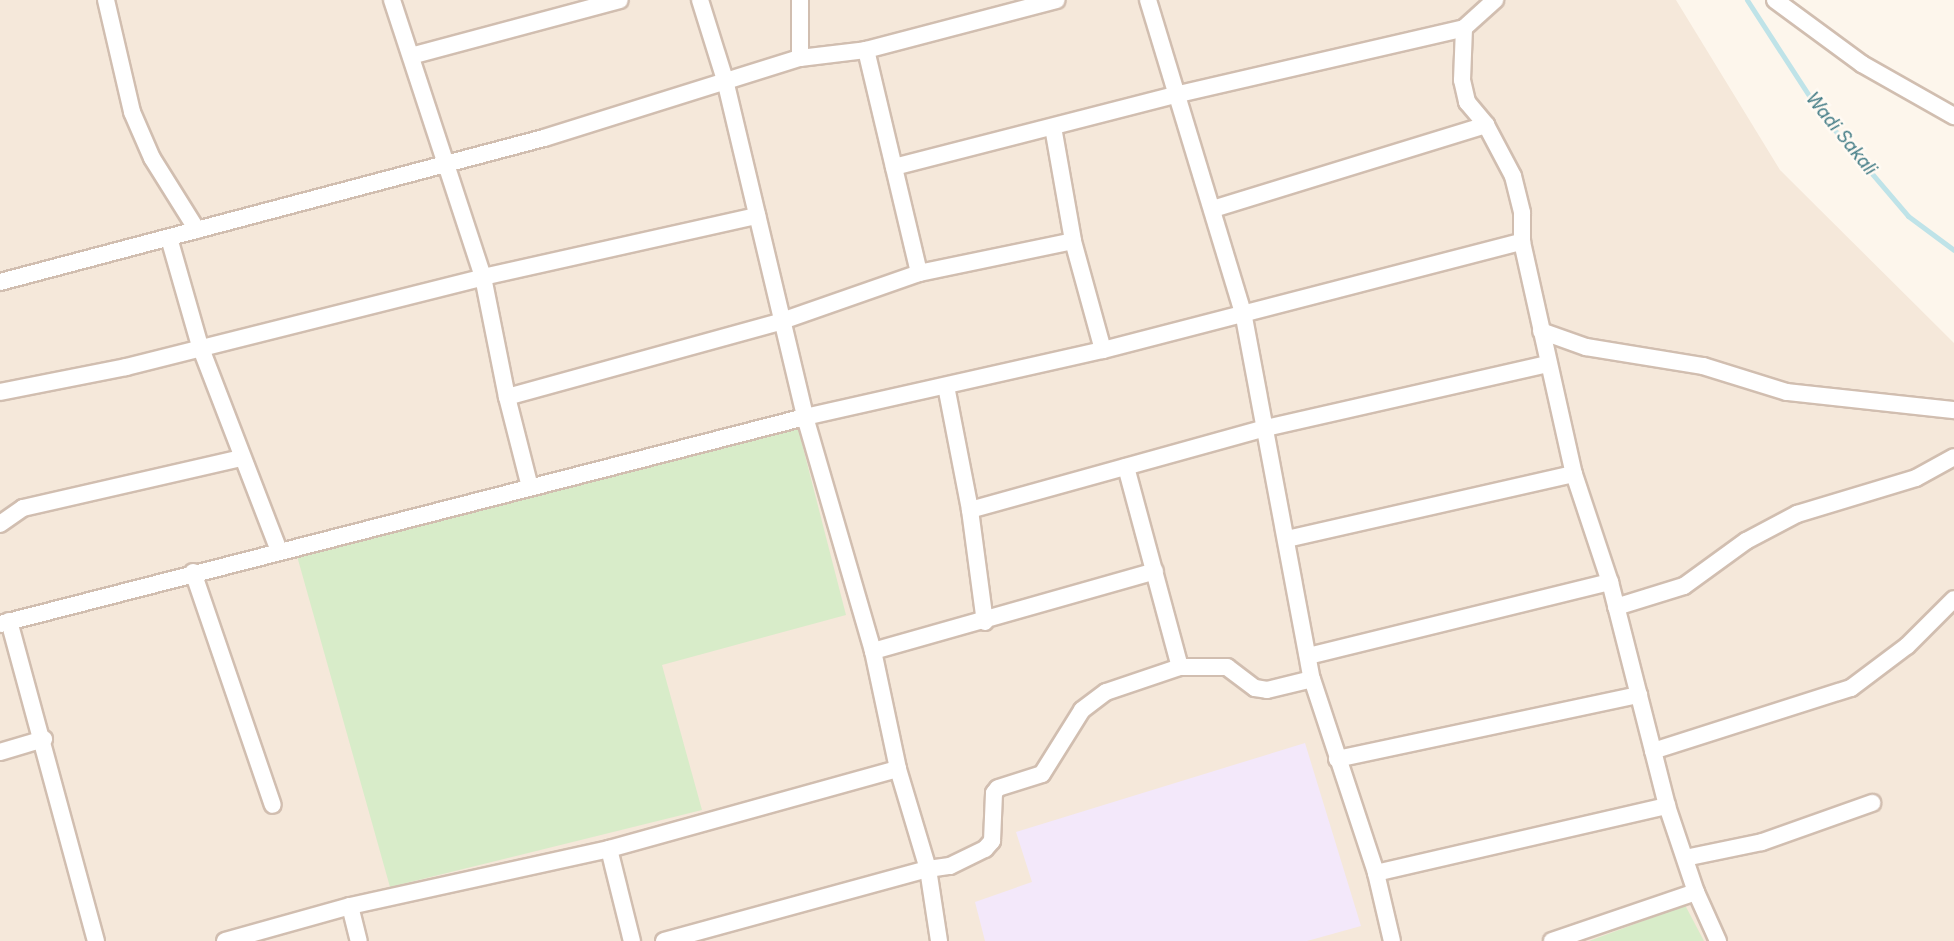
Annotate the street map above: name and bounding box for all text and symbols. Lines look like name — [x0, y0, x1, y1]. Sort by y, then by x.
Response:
water label: Wadi Sakali — [1801, 88, 1881, 180]

